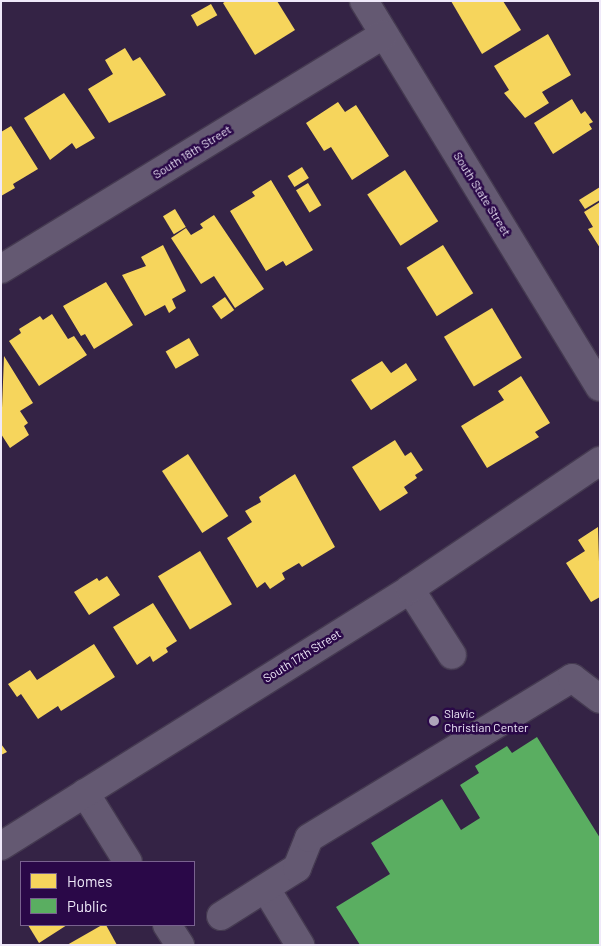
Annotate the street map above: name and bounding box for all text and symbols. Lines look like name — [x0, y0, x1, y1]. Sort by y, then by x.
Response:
street label: South 18th Street — [150, 122, 234, 182]
street label: South State Street — [450, 149, 514, 239]
street label: South 17th Street — [260, 626, 344, 686]
place label: Slavic Christian Center — [444, 707, 528, 735]
marker: Slavic Christian Center — [428, 715, 440, 727]
legend — [20, 861, 195, 926]
text: Homes — [67, 872, 112, 890]
text: Public — [67, 897, 107, 915]

